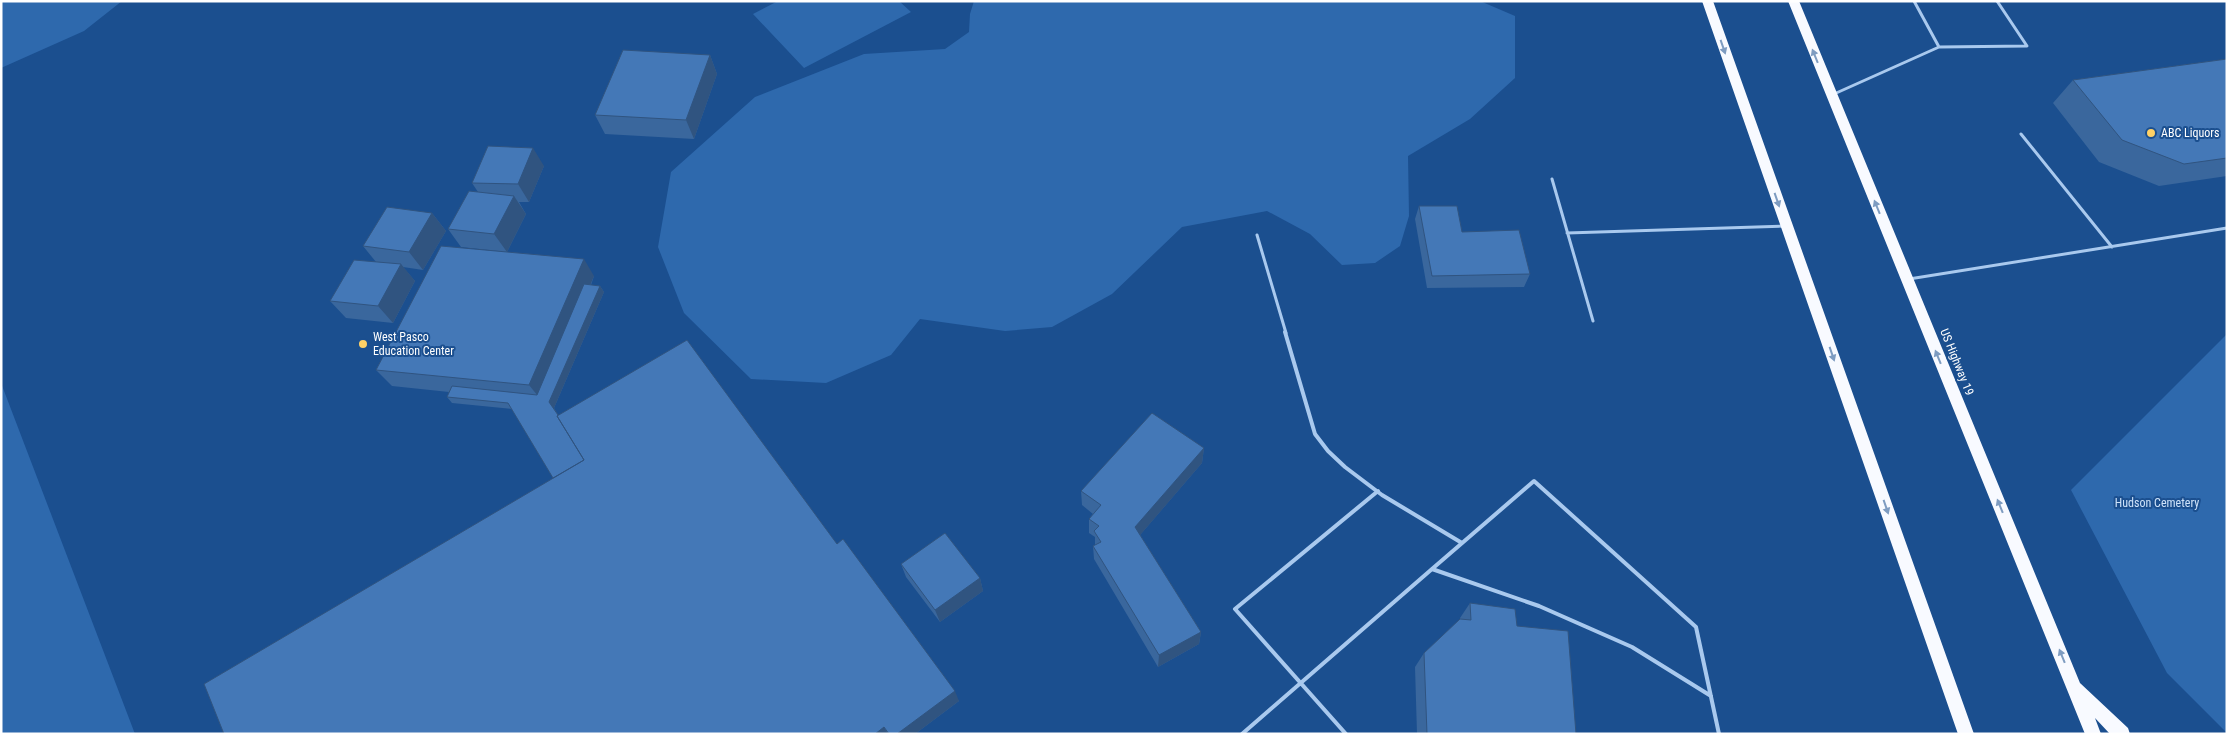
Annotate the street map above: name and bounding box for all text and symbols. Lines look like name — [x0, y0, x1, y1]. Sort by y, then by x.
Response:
one-way arrow — [1720, 40, 1728, 55]
one-way arrow — [1811, 49, 1819, 63]
place label: ABC Liquors — [2161, 126, 2219, 140]
marker: ABC Liquors — [2145, 127, 2157, 139]
one-way arrow — [1774, 193, 1782, 208]
one-way arrow — [1872, 200, 1880, 214]
street label: US Highway 19 — [1937, 327, 1977, 397]
place label: West Pasco Education Center — [373, 330, 454, 358]
marker: West Pasco Education Center — [357, 338, 369, 350]
one-way arrow — [1828, 346, 1836, 361]
one-way arrow — [1934, 350, 1942, 364]
park label: Hudson Cemetery — [2115, 496, 2199, 510]
one-way arrow — [1995, 499, 2003, 513]
one-way arrow — [1882, 500, 1890, 515]
one-way arrow — [2057, 649, 2065, 663]

